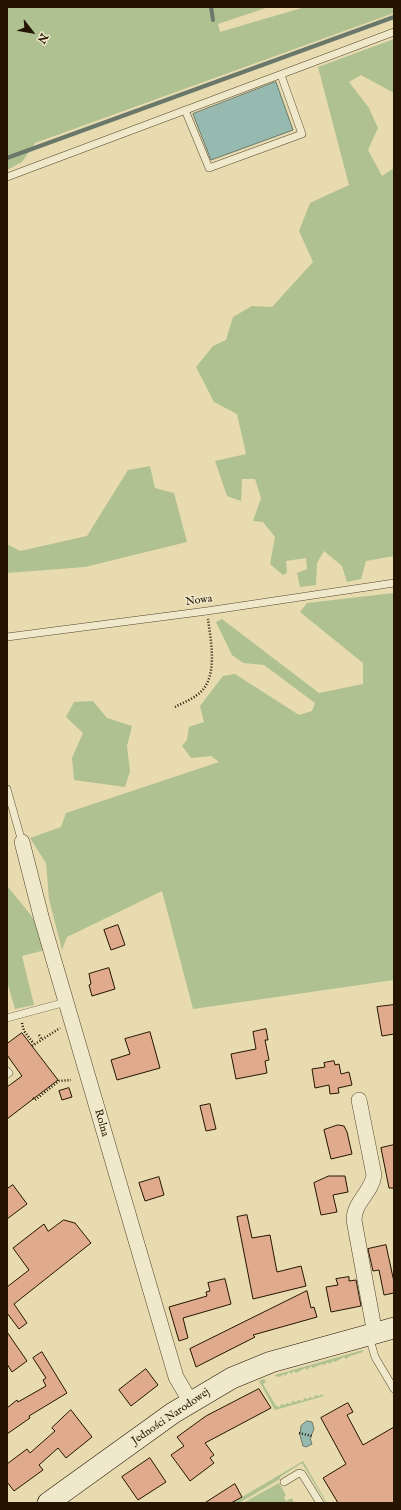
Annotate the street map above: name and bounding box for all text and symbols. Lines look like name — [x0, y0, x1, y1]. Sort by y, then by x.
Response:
north arrow — [12, 12, 52, 52]
text: N — [34, 30, 51, 46]
street label: Nowa — [185, 593, 213, 609]
street label: Rolna — [91, 1108, 111, 1138]
street label: Jedności Narodowej — [129, 1386, 213, 1448]

